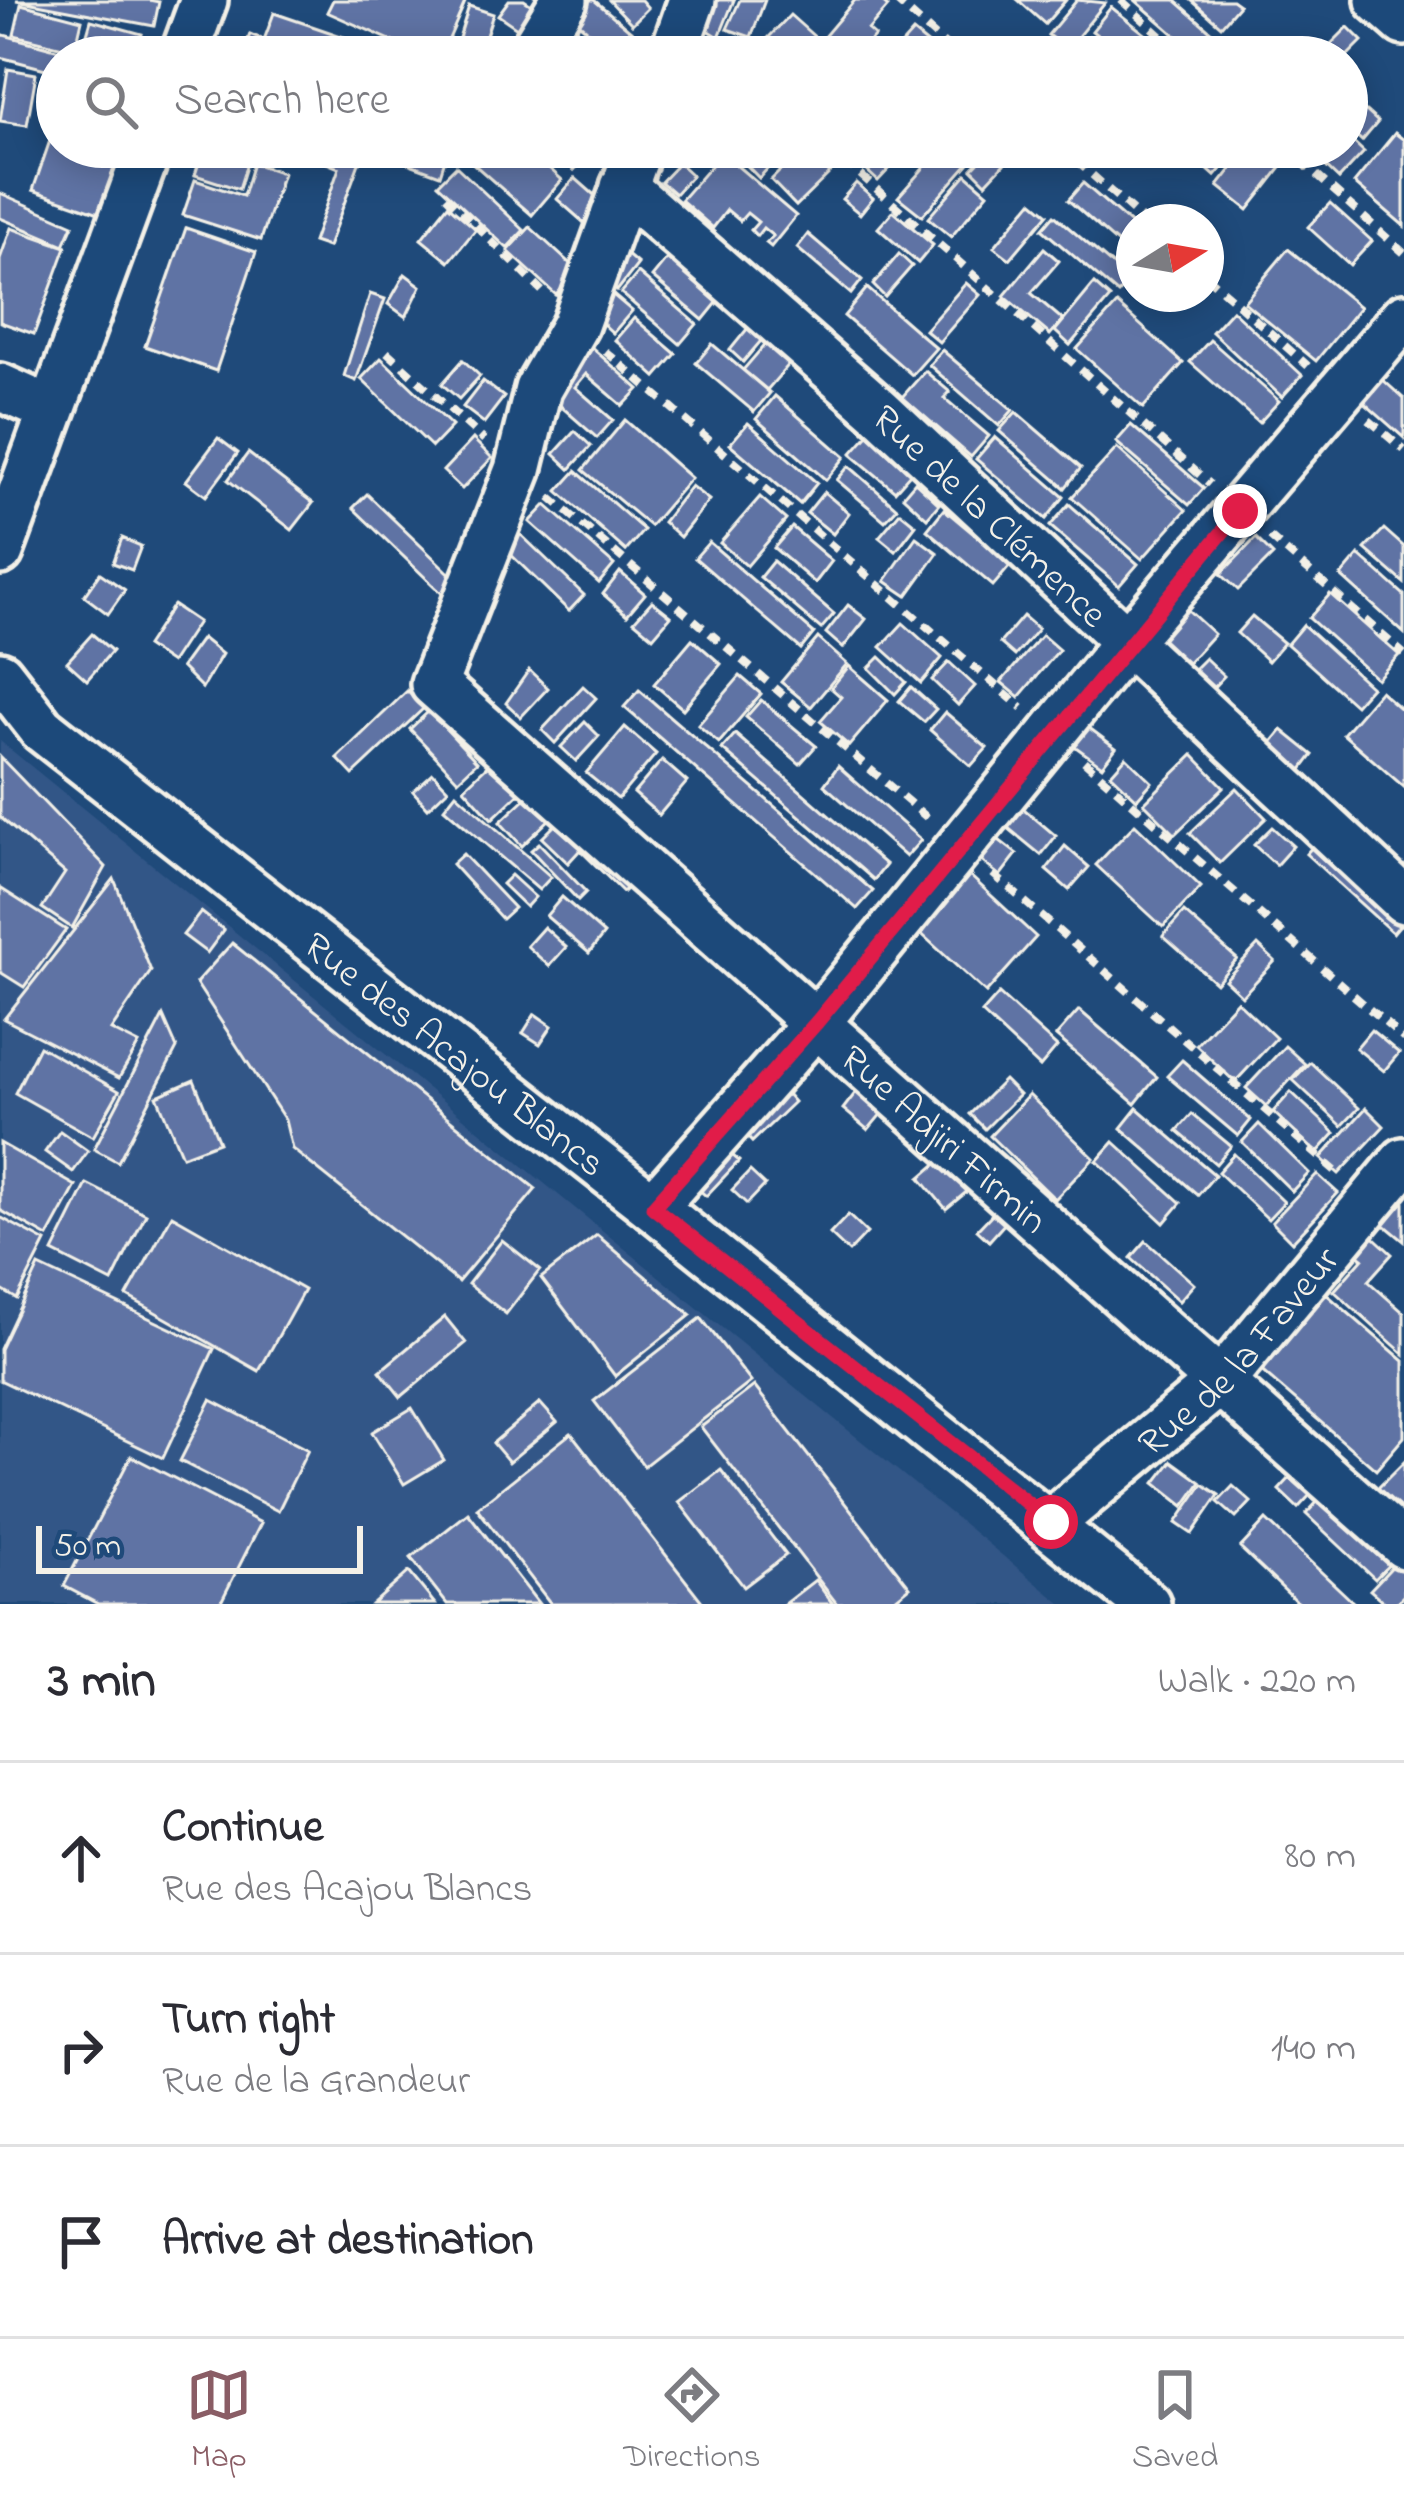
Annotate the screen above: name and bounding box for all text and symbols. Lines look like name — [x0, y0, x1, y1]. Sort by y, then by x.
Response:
search box — [36, 36, 1368, 168]
icon: search — [78, 69, 144, 135]
text: Search here — [174, 69, 390, 135]
north arrow — [1116, 204, 1224, 312]
street label: Rue de la Clémence — [857, 393, 1119, 643]
route end — [1213, 484, 1267, 538]
street label: Rue des Acajou Blancs — [290, 920, 617, 1193]
street label: Rue Adjiri Firmin — [825, 1033, 1059, 1249]
street label: Rue de la Faveur — [1127, 1235, 1355, 1472]
route start — [1024, 1495, 1078, 1549]
scale bar — [36, 1520, 363, 1573]
text: 50 m — [54, 1523, 121, 1571]
text: 3 min — [48, 1645, 156, 1720]
text: Walk · 220 m — [1158, 1654, 1356, 1711]
text: Continue — [162, 1796, 323, 1862]
icon: ahead — [48, 1825, 114, 1891]
text: 80 m — [1285, 1829, 1356, 1886]
text: Rue des Acajou Blancs — [162, 1862, 532, 1919]
text: Turn right — [162, 1988, 335, 2054]
icon: right — [48, 2017, 114, 2083]
text: 140 m — [1271, 2021, 1356, 2078]
text: Rue de la Grandeur — [162, 2054, 470, 2111]
icon: arrive — [48, 2209, 114, 2275]
text: Arrive at destination — [162, 2209, 533, 2275]
tab: Map — [186, 2362, 252, 2482]
tab: Directions — [623, 2362, 761, 2482]
tab: Saved — [1132, 2362, 1218, 2482]

